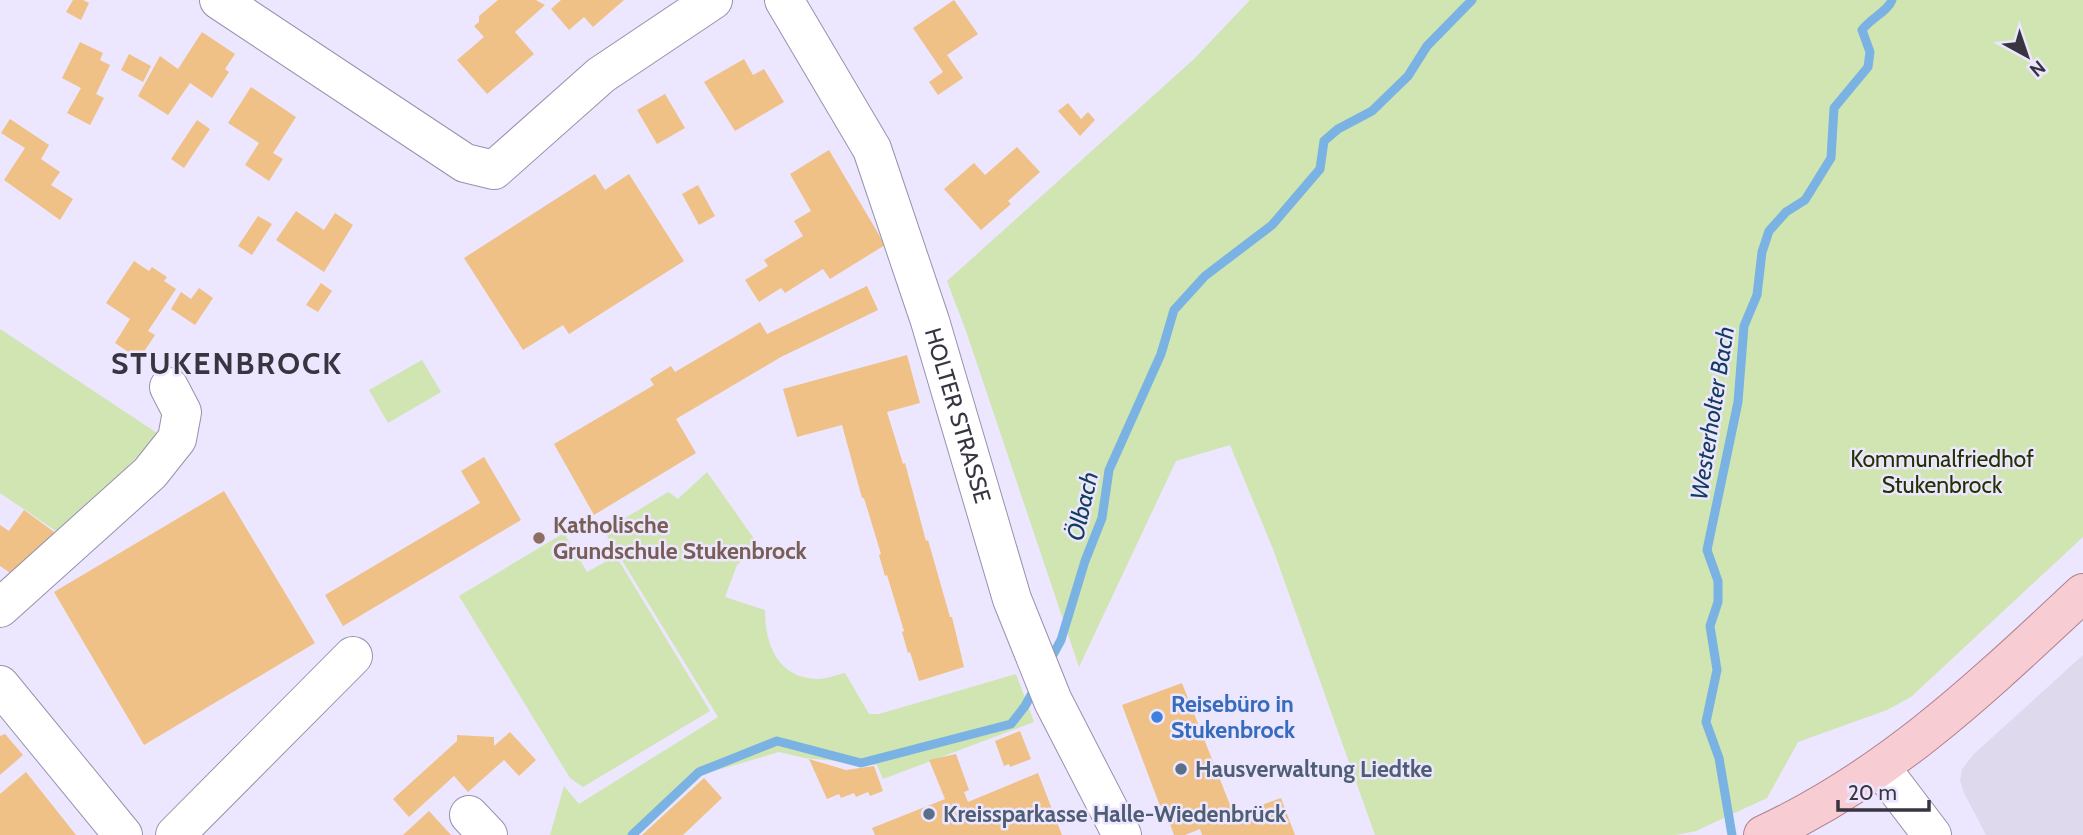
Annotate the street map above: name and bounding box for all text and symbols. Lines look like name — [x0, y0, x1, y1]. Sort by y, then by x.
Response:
north arrow — [1992, 21, 2062, 91]
text: N — [2025, 56, 2050, 82]
street label: HOLTER STRASSE — [919, 324, 997, 506]
water label: Westerholter Bach — [1684, 324, 1740, 502]
district label: STUKENBROCK — [111, 345, 343, 382]
park label: Kommunalfriedhof Stukenbrock — [1850, 445, 2034, 499]
water label: Ölbach — [1060, 469, 1104, 543]
place label: Katholische Grundschule Stukenbrock — [553, 511, 808, 565]
marker: Katholische Grundschule Stukenbrock — [531, 530, 547, 546]
place label: Reisebüro in Stukenbrock — [1171, 690, 1296, 744]
marker: Reisebüro in Stukenbrock — [1149, 709, 1165, 725]
place label: Hausverwaltung Liedtke — [1195, 755, 1433, 783]
marker: Hausverwaltung Liedtke — [1173, 761, 1189, 777]
scale bar — [1838, 768, 1929, 812]
text: 20 m — [1848, 780, 1897, 805]
place label: Kreissparkasse Halle-Wiedenbrück — [943, 800, 1287, 828]
marker: Kreissparkasse Halle-Wiedenbrück — [921, 806, 937, 822]

